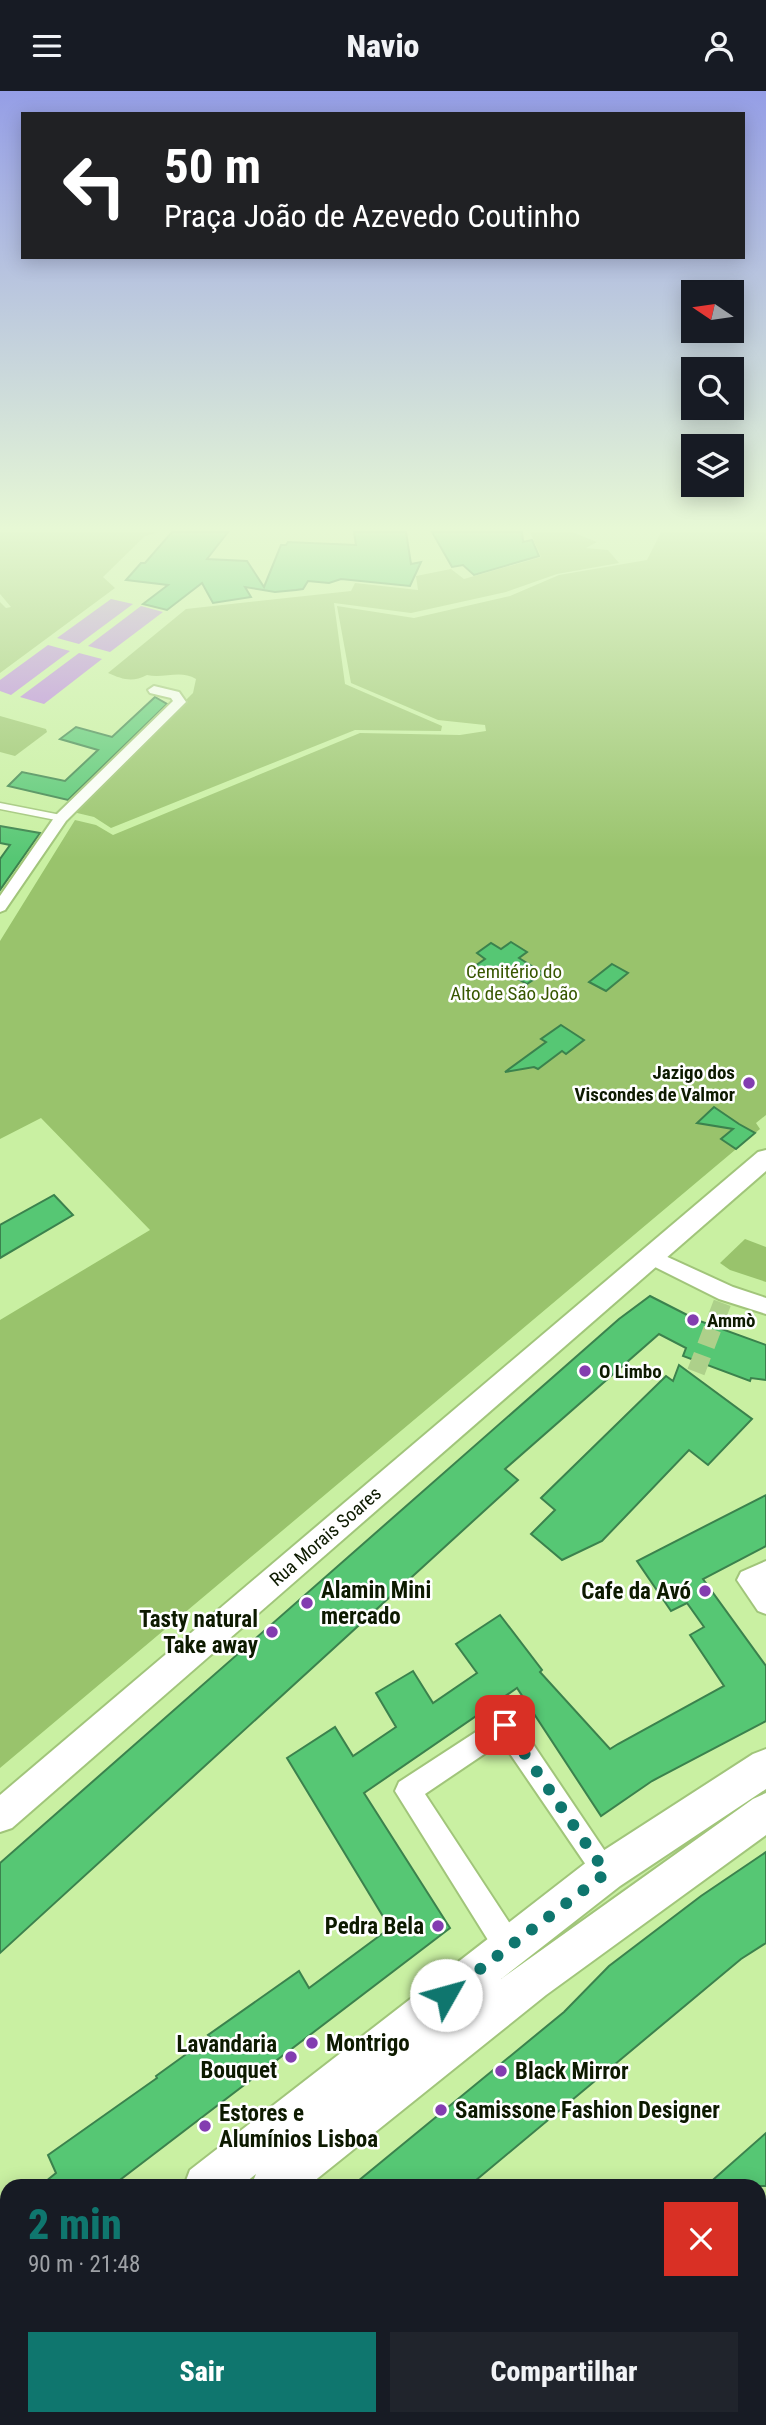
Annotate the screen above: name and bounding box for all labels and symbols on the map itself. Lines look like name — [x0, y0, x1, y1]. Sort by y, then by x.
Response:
north arrow — [681, 280, 744, 343]
park label: Cemitério do Alto de São João — [450, 960, 578, 1005]
place label: Jazigo dos Viscondes de Valmor — [575, 1061, 735, 1106]
marker: Jazigo dos Viscondes de Valmor — [741, 1075, 757, 1091]
place label: Ammò — [707, 1309, 756, 1332]
marker: Ammò — [685, 1312, 701, 1328]
place label: O Limbo — [599, 1360, 662, 1383]
marker: O Limbo — [577, 1363, 593, 1379]
street label: Rua Morais Soares — [265, 1482, 386, 1591]
place label: Alamin Mini mercado — [321, 1577, 431, 1630]
place label: Cafe da Avó — [581, 1578, 691, 1605]
marker: Cafe da Avó — [697, 1583, 713, 1599]
marker: Alamin Mini mercado — [299, 1595, 315, 1611]
place label: Tasty natural Take away — [139, 1606, 259, 1659]
marker: Tasty natural Take away — [264, 1624, 280, 1640]
pin — [475, 1695, 535, 1755]
place label: Pedra Bela — [325, 1913, 424, 1940]
marker: Pedra Bela — [430, 1918, 446, 1934]
position arrow — [409, 1958, 483, 2032]
place label: Montrigo — [326, 2030, 410, 2057]
place label: Lavandaria Bouquet — [177, 2031, 277, 2084]
marker: Montrigo — [304, 2035, 320, 2051]
marker: Lavandaria Bouquet — [283, 2049, 299, 2065]
place label: Black Mirror — [515, 2058, 629, 2085]
marker: Black Mirror — [493, 2063, 509, 2079]
place label: Samissone Fashion Designer — [455, 2097, 720, 2124]
place label: Estores e Alumínios Lisboa — [219, 2100, 378, 2153]
marker: Samissone Fashion Designer — [433, 2102, 449, 2118]
marker: Estores e Alumínios Lisboa — [197, 2118, 213, 2134]

